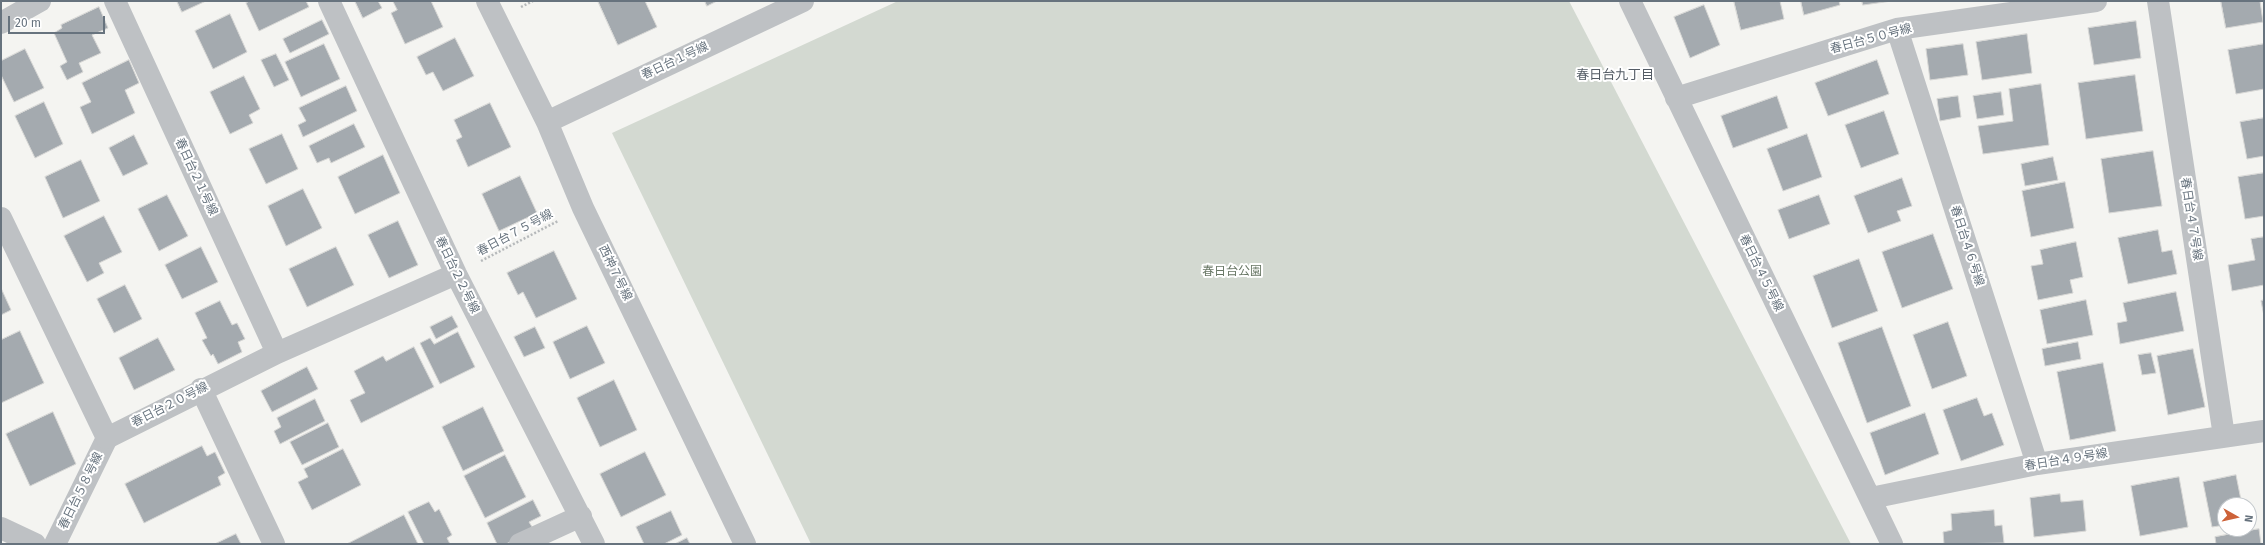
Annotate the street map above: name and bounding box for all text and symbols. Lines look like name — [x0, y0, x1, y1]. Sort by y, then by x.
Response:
scale bar — [10, 8, 107, 34]
text: 20 m — [15, 16, 41, 30]
street label: 春日台５０号線 — [1829, 21, 1913, 57]
street label: 春日台１号線 — [639, 39, 711, 83]
district label: 春日台九丁目 — [1576, 67, 1654, 83]
street label: 春日台２１号線 — [172, 136, 220, 218]
street label: 春日台４７号線 — [2177, 176, 2205, 262]
street label: 春日台４６号線 — [1947, 204, 1987, 288]
street label: 春日台７５号線 — [475, 207, 555, 259]
street label: 春日台４５号線 — [1736, 232, 1786, 314]
street label: 春日台２２号線 — [432, 234, 482, 316]
street label: 西神７号線 — [595, 243, 635, 303]
park label: 春日台公園 — [1202, 265, 1262, 279]
street label: 春日台２０号線 — [129, 380, 211, 430]
street label: 春日台４９号線 — [2023, 446, 2109, 474]
street label: 春日台５８号線 — [56, 450, 106, 532]
north arrow — [2217, 497, 2257, 537]
text: N — [2241, 514, 2255, 523]

